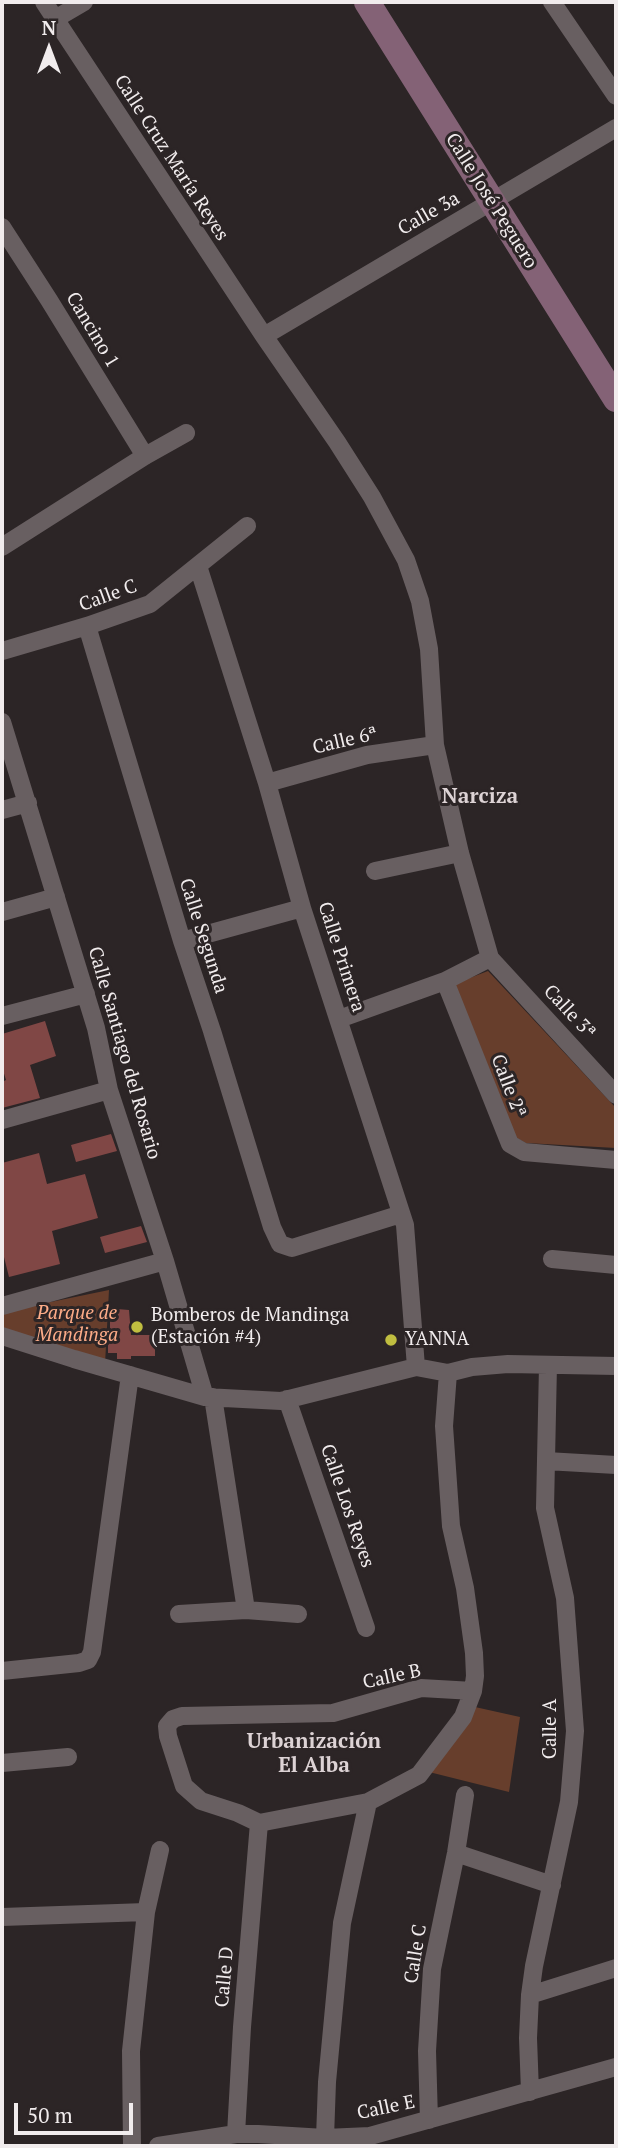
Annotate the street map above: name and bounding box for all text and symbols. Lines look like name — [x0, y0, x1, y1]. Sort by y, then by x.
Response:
north arrow — [14, 14, 84, 84]
text: N — [42, 15, 56, 40]
street label: Calle Cruz María Reyes — [109, 71, 233, 245]
street label: Calle José Peguero — [440, 129, 542, 273]
street label: Calle 3a — [394, 187, 464, 241]
street label: Cancino 1 — [61, 288, 123, 372]
street label: Calle C — [76, 575, 140, 617]
street label: Calle 6ª — [310, 722, 380, 760]
district label: Narciza — [442, 784, 518, 810]
street label: Calle Segunda — [174, 876, 232, 996]
street label: Calle Primera — [312, 899, 370, 1015]
street label: Calle Santiago del Rosario — [83, 944, 165, 1162]
street label: Calle 3ª — [538, 980, 600, 1044]
street label: Calle 2ª — [486, 1051, 530, 1121]
park label: Parque de Mandinga — [36, 1303, 118, 1347]
place label: Bomberos de Mandinga (Estación #4) — [151, 1305, 349, 1349]
marker: Bomberos de Mandinga (Estación #4) — [129, 1319, 145, 1335]
place label: YANNA — [405, 1329, 469, 1351]
marker: YANNA — [383, 1332, 399, 1348]
street label: Calle Los Reyes — [315, 1441, 379, 1571]
street label: Calle B — [361, 1660, 423, 1694]
street label: Calle A — [540, 1699, 562, 1759]
district label: Urbanización El Alba — [247, 1729, 381, 1779]
street label: Calle C — [400, 1923, 432, 1985]
street label: Calle D — [211, 1946, 239, 2008]
scale bar — [18, 2088, 136, 2132]
street label: Calle E — [355, 2091, 417, 2125]
text: 50 m — [27, 2101, 73, 2129]

